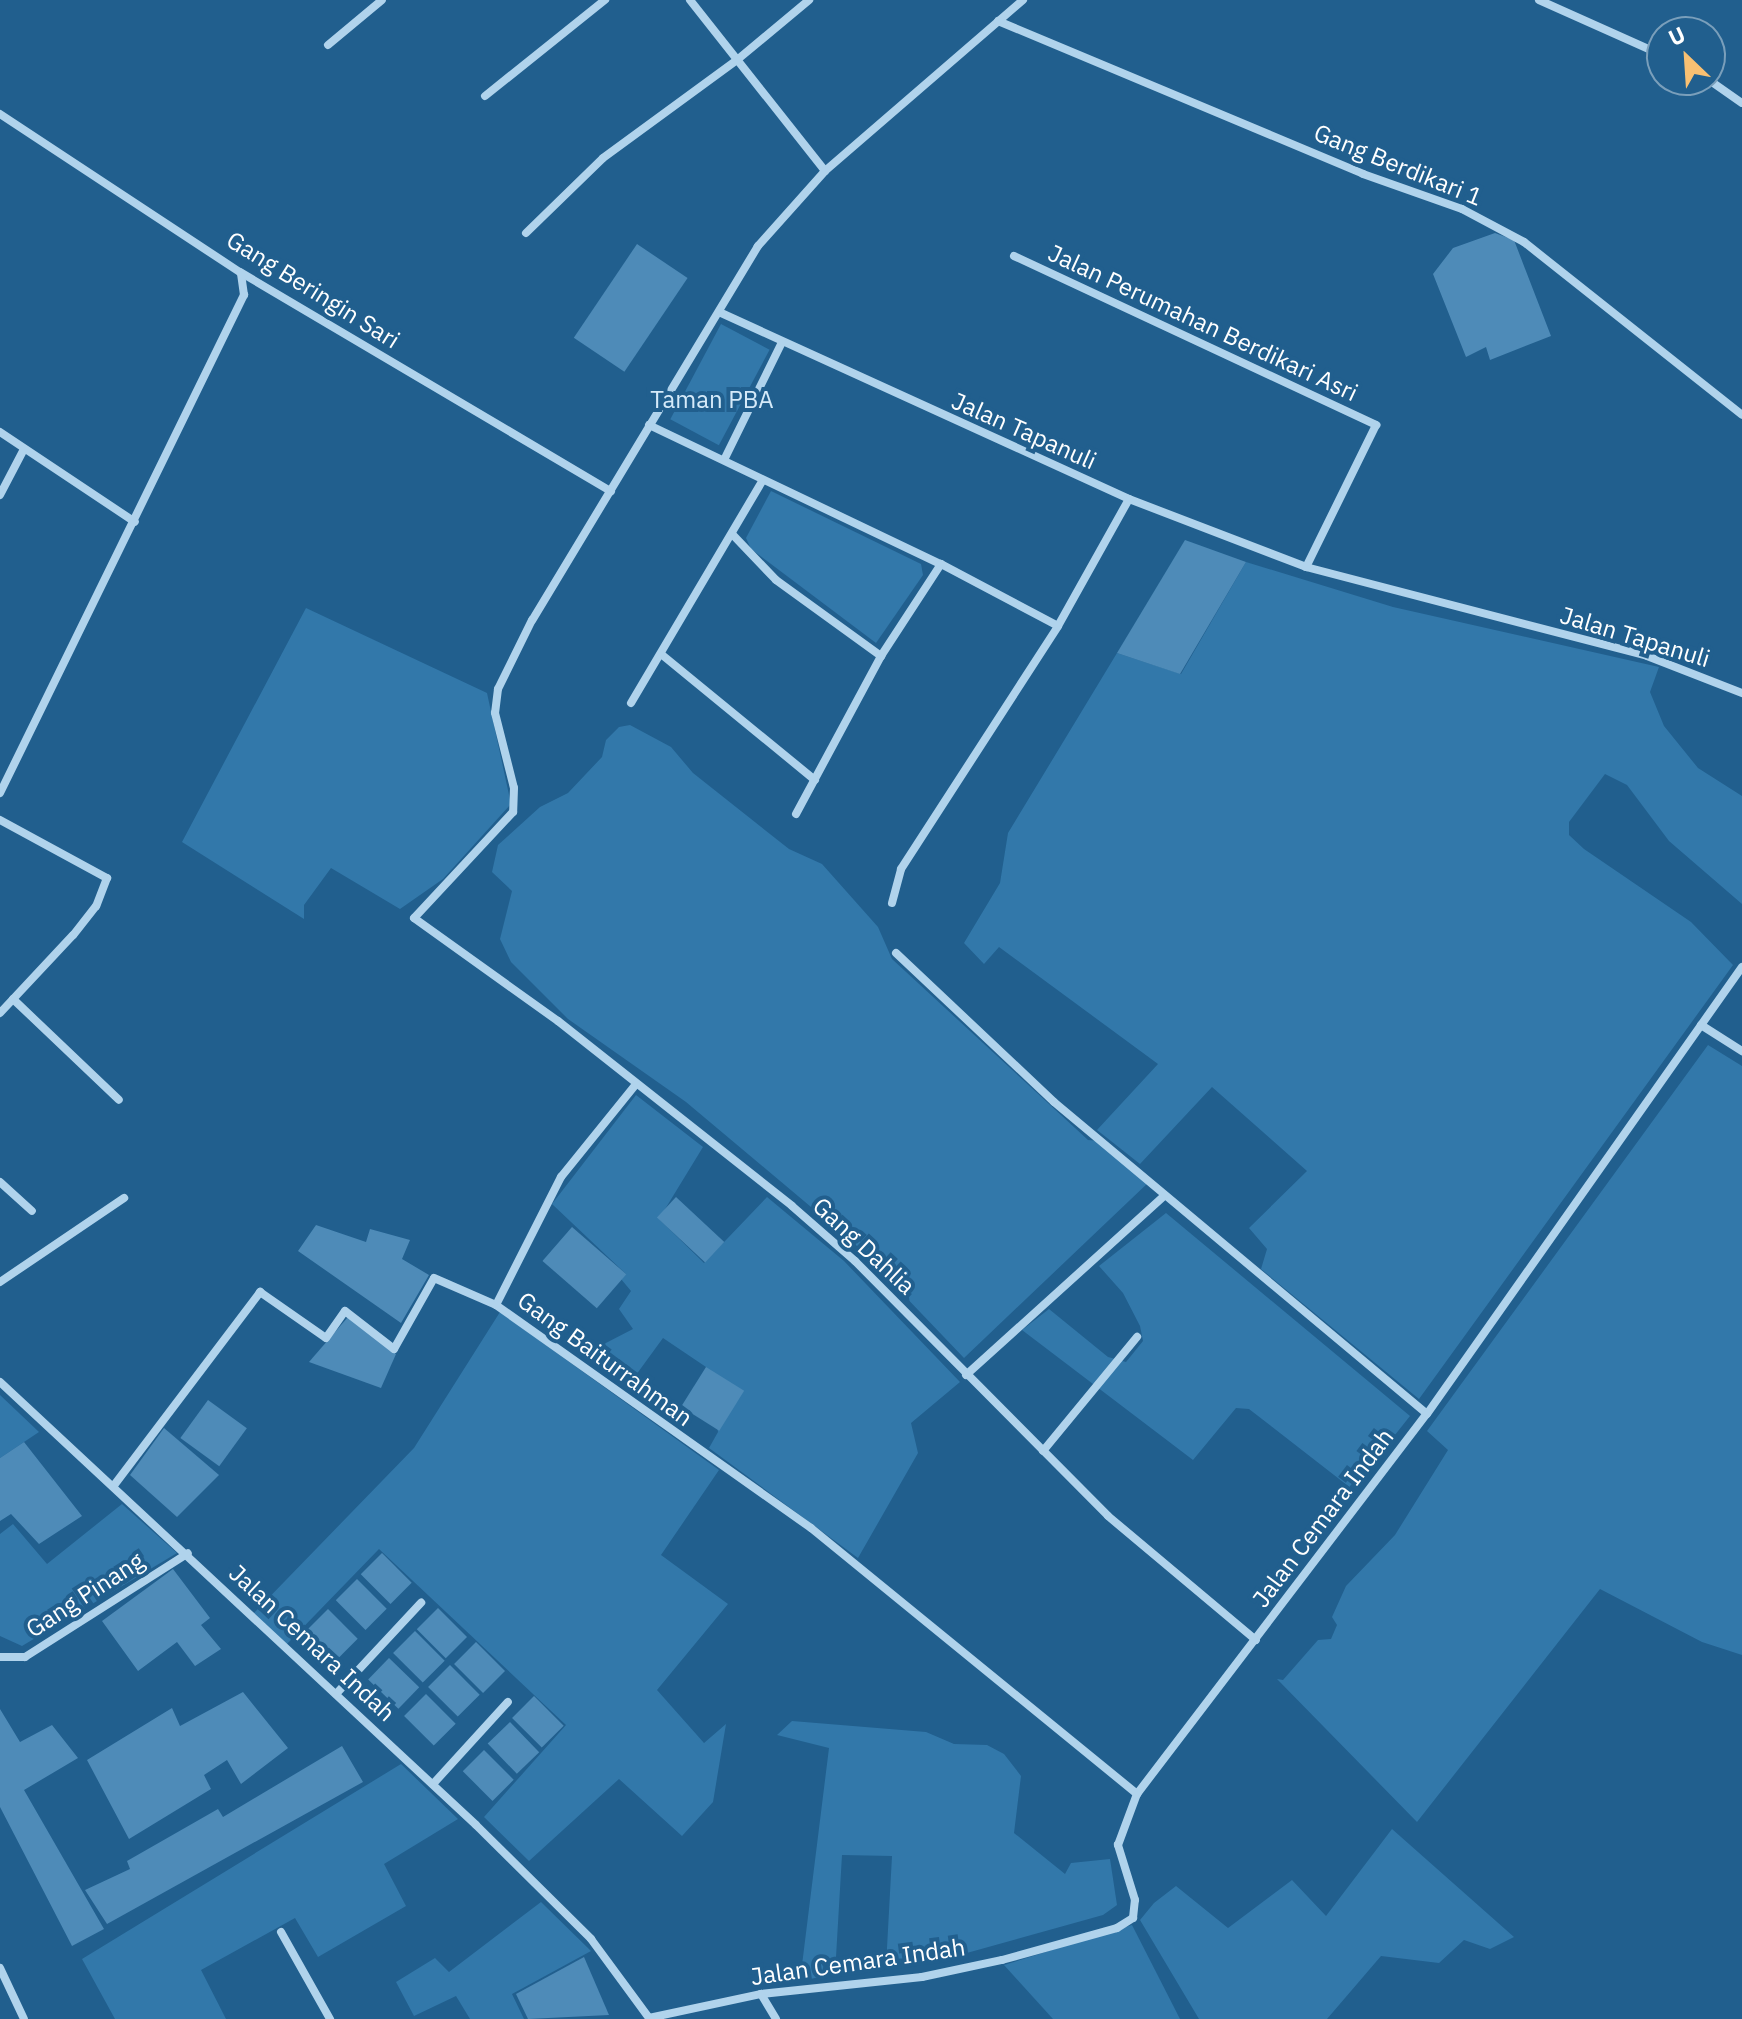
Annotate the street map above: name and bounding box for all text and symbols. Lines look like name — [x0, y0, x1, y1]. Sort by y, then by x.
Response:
north arrow — [1646, 16, 1726, 96]
text: U — [1663, 19, 1690, 52]
street label: Gang Berdikari 1 — [1310, 118, 1486, 212]
street label: Gang Beringin Sari — [221, 225, 405, 355]
street label: Jalan Perumahan Berdikari Asri — [1044, 239, 1362, 407]
park label: Taman PBA — [650, 386, 774, 414]
street label: Jalan Tapanuli — [947, 386, 1101, 476]
street label: Jalan Tapanuli — [1557, 601, 1713, 673]
street label: Gang Dahlia — [807, 1191, 921, 1301]
street label: Gang Baiturrahman — [512, 1286, 698, 1432]
street label: Jalan Cemara Indah — [1246, 1423, 1400, 1613]
street label: Gang Pinang — [21, 1546, 149, 1644]
street label: Jalan Cemara Indah — [223, 1559, 401, 1727]
street label: Jalan Cemara Indah — [749, 1933, 967, 1991]

